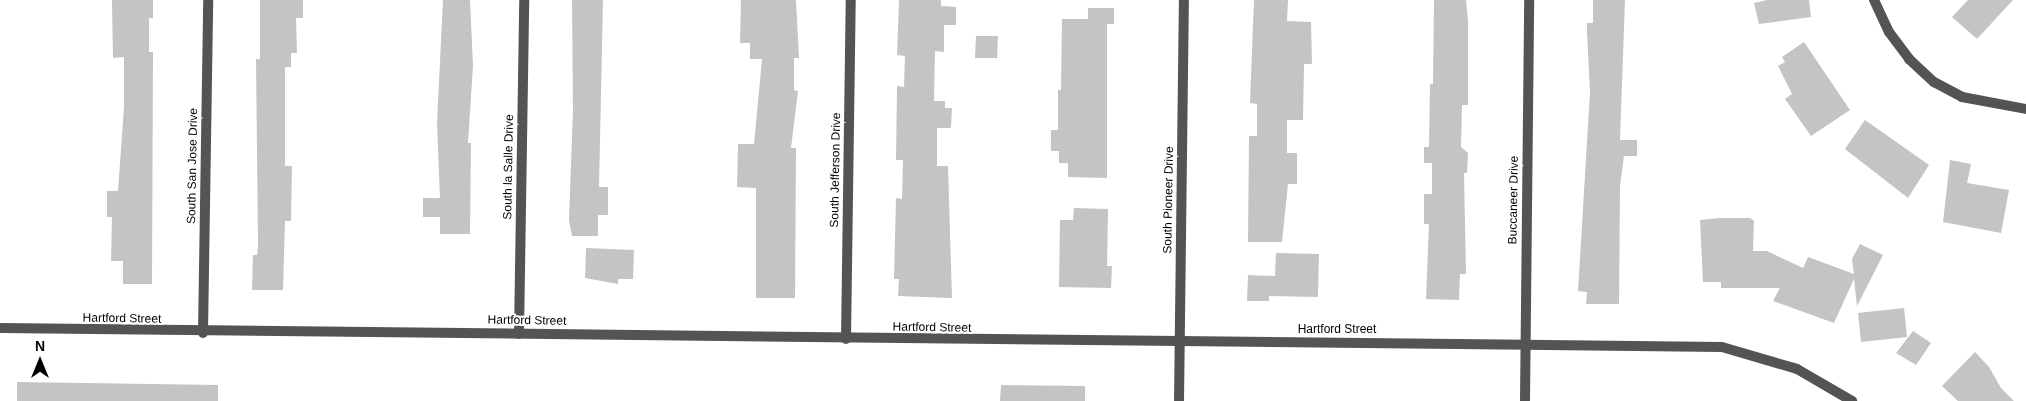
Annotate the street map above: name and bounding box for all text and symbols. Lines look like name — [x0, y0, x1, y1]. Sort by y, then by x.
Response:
street label: South San Jose Drive — [185, 108, 201, 224]
street label: South Jefferson Drive — [828, 112, 844, 228]
street label: South la Salle Drive — [501, 114, 517, 220]
street label: South Pioneer Drive — [1161, 146, 1177, 254]
street label: Buccaneer Drive — [1506, 156, 1522, 244]
street label: Hartford Street — [83, 311, 161, 327]
street label: Hartford Street — [488, 313, 566, 329]
street label: Hartford Street — [893, 320, 971, 336]
street label: Hartford Street — [1298, 323, 1376, 337]
north arrow — [15, 336, 65, 386]
text: N — [35, 338, 45, 354]

